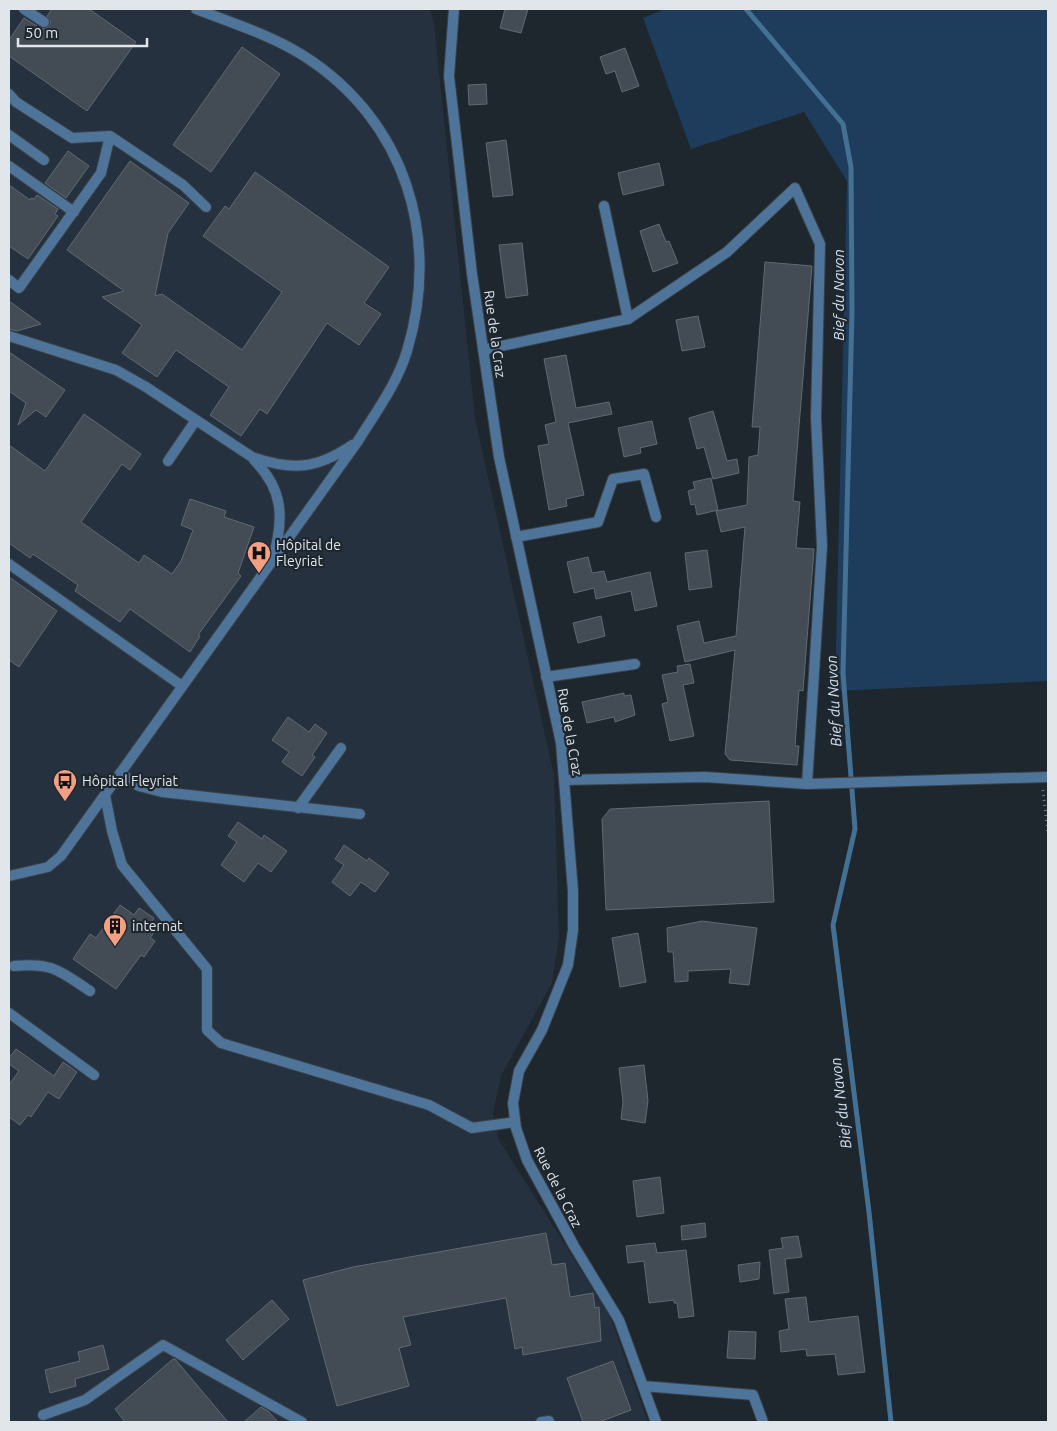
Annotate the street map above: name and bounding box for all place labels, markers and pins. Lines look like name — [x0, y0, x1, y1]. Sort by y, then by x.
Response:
place label: Hôpital de Fleyriat — [276, 537, 341, 569]
hospital icon: Hôpital de Fleyriat — [246, 540, 272, 574]
bus stop icon: Hôpital Fleyriat — [52, 768, 78, 802]
place label: Hôpital Fleyriat — [82, 773, 178, 789]
building icon: internat — [102, 913, 128, 947]
place label: internat — [132, 918, 183, 934]

